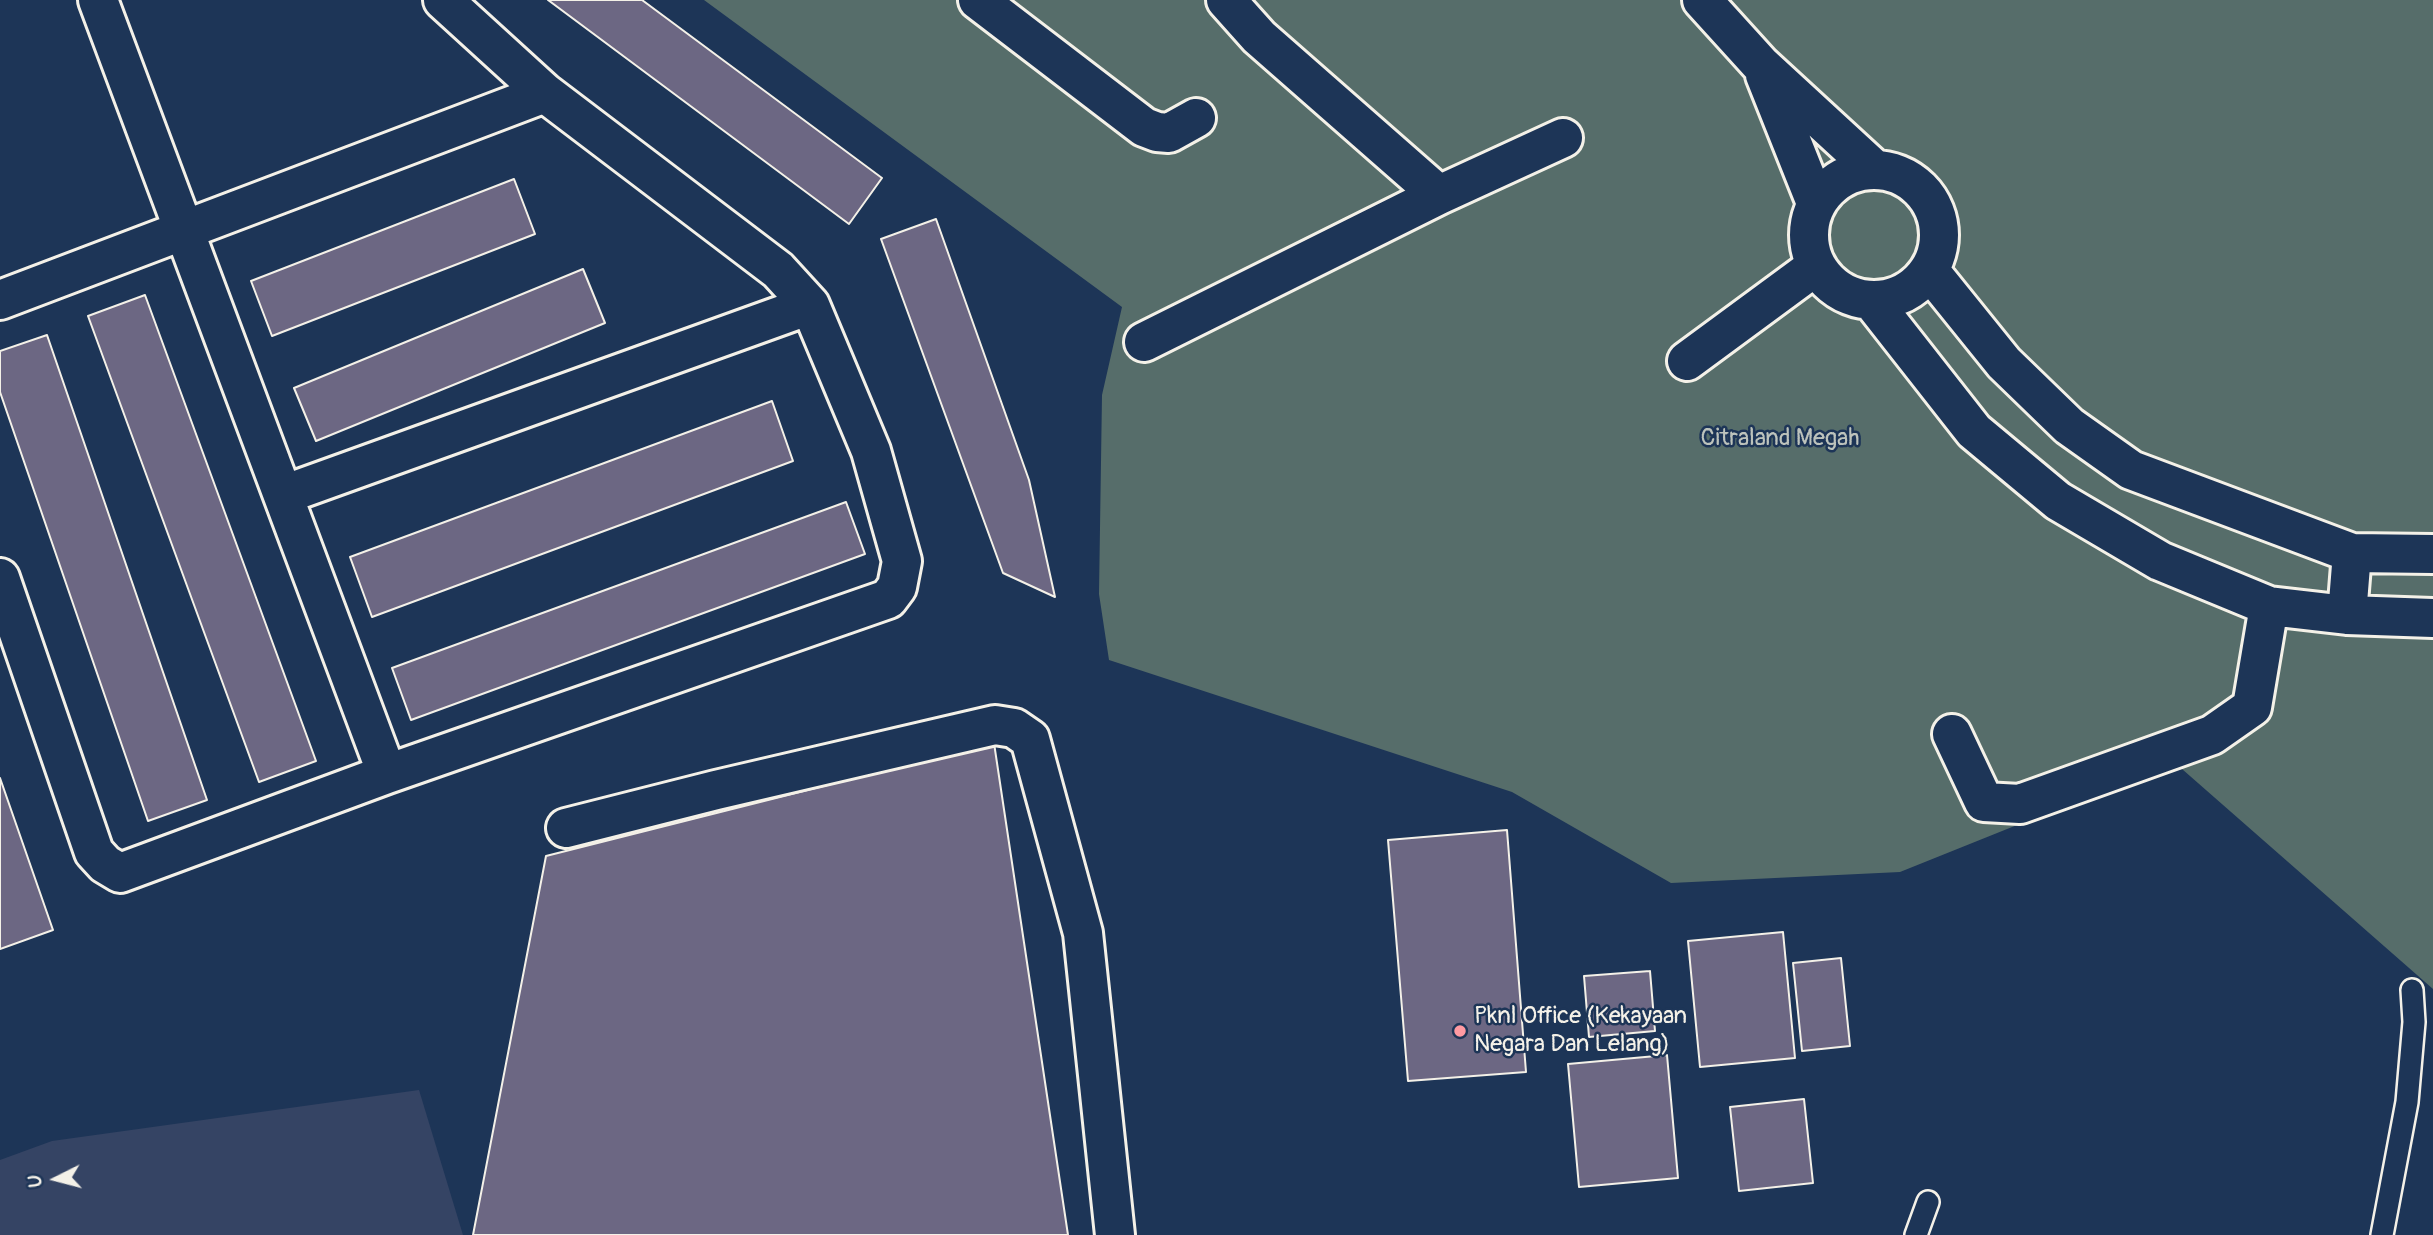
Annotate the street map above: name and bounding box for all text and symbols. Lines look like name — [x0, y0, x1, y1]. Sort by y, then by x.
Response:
park label: Citraland Megah — [1701, 425, 1859, 453]
place label: Pknl Office (Kekayaan Negara Dan Lelang) — [1474, 1003, 1687, 1059]
marker: Pknl Office (Kekayaan Negara Dan Lelang) — [1452, 1023, 1468, 1039]
north arrow — [21, 1144, 91, 1214]
text: U — [23, 1174, 48, 1189]

